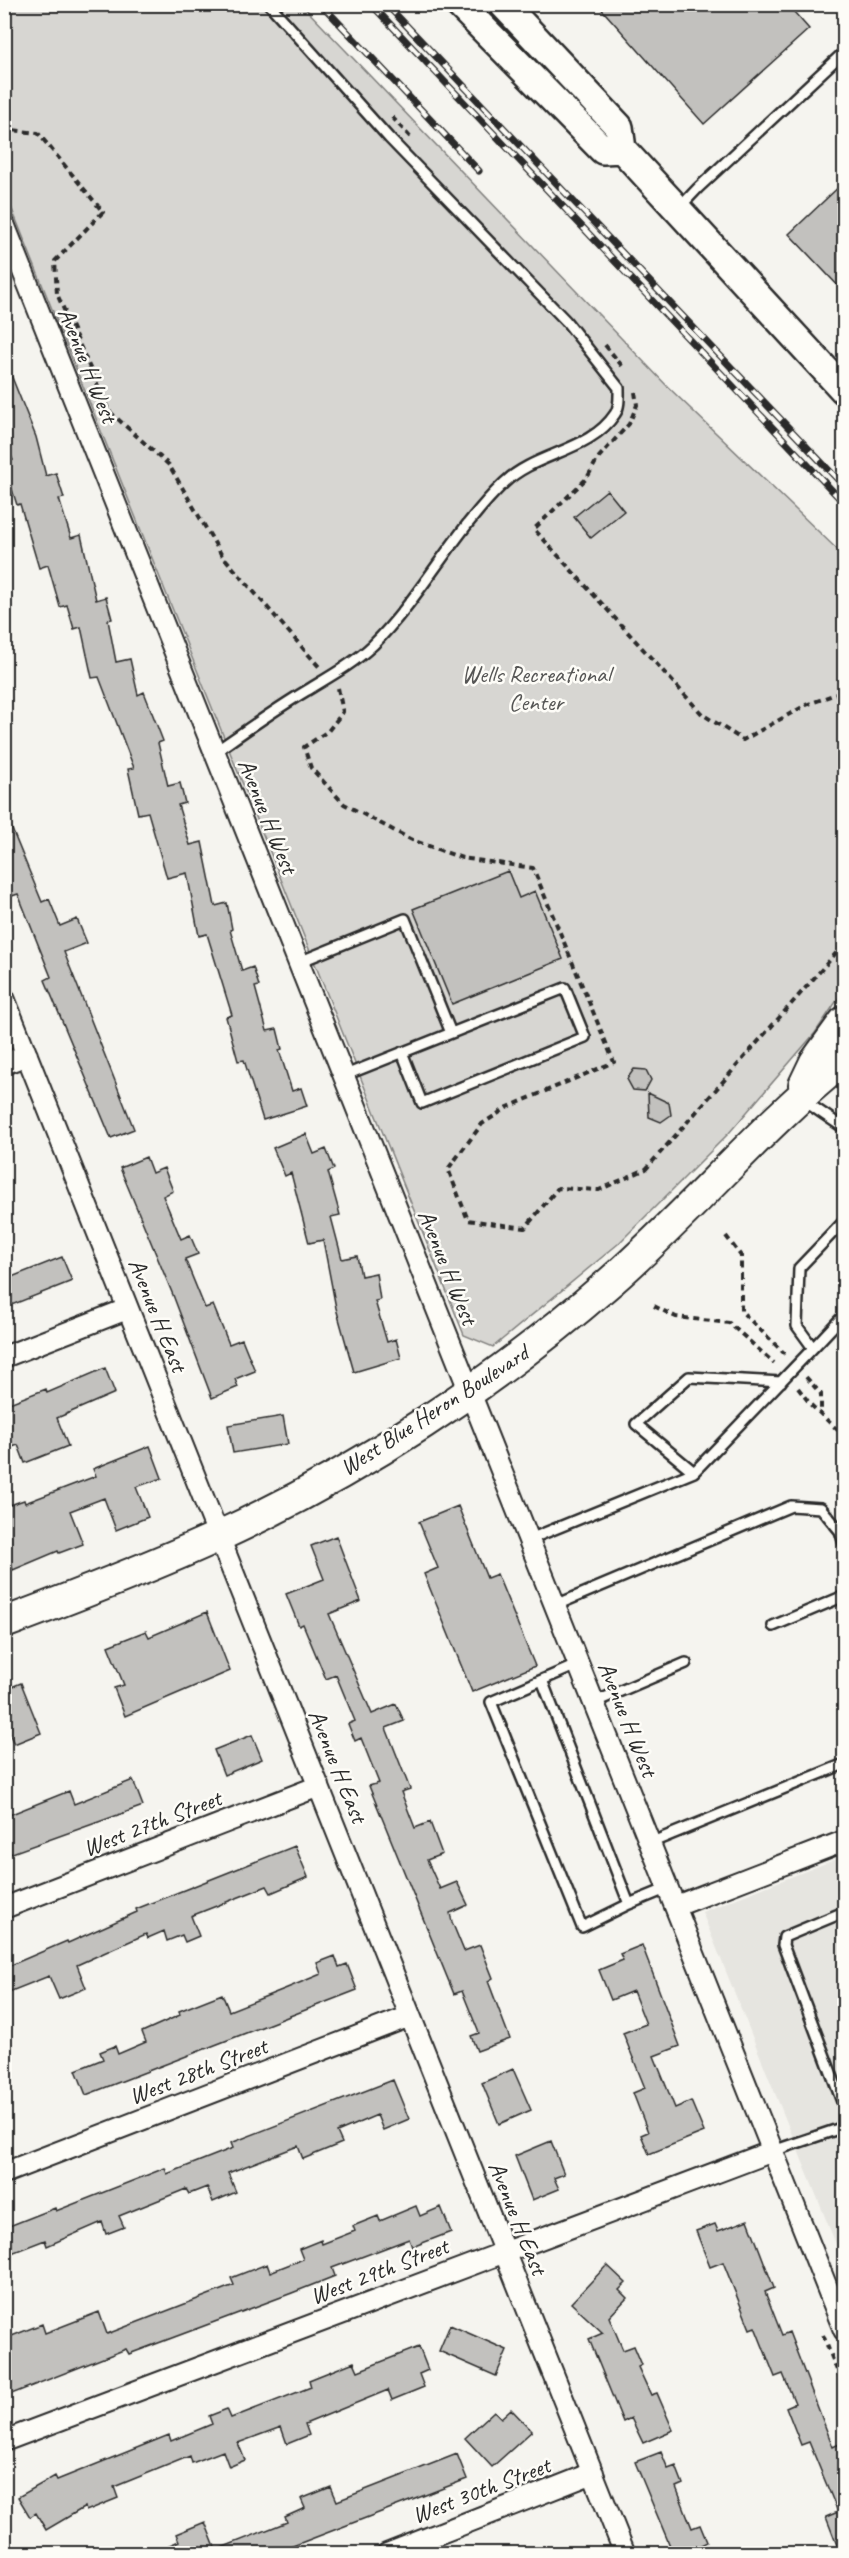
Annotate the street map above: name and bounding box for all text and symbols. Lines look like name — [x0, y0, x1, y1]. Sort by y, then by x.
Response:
street label: Avenue H West — [51, 303, 125, 429]
park label: Wells Recreational Center — [461, 659, 614, 717]
street label: Avenue H West — [231, 754, 305, 880]
street label: Avenue H West — [411, 1205, 485, 1331]
street label: Avenue H East — [122, 1254, 195, 1378]
street label: West Blue Heron Boulevard — [334, 1336, 537, 1482]
street label: Avenue H West — [591, 1657, 665, 1783]
street label: Avenue H East — [302, 1705, 375, 1829]
street label: West 27th Street — [79, 1782, 227, 1863]
street label: West 28th Street — [125, 2030, 273, 2111]
street label: Avenue H East — [482, 2157, 555, 2281]
street label: West 29th Street — [306, 2230, 454, 2311]
street label: West 30th Street — [408, 2449, 556, 2530]

